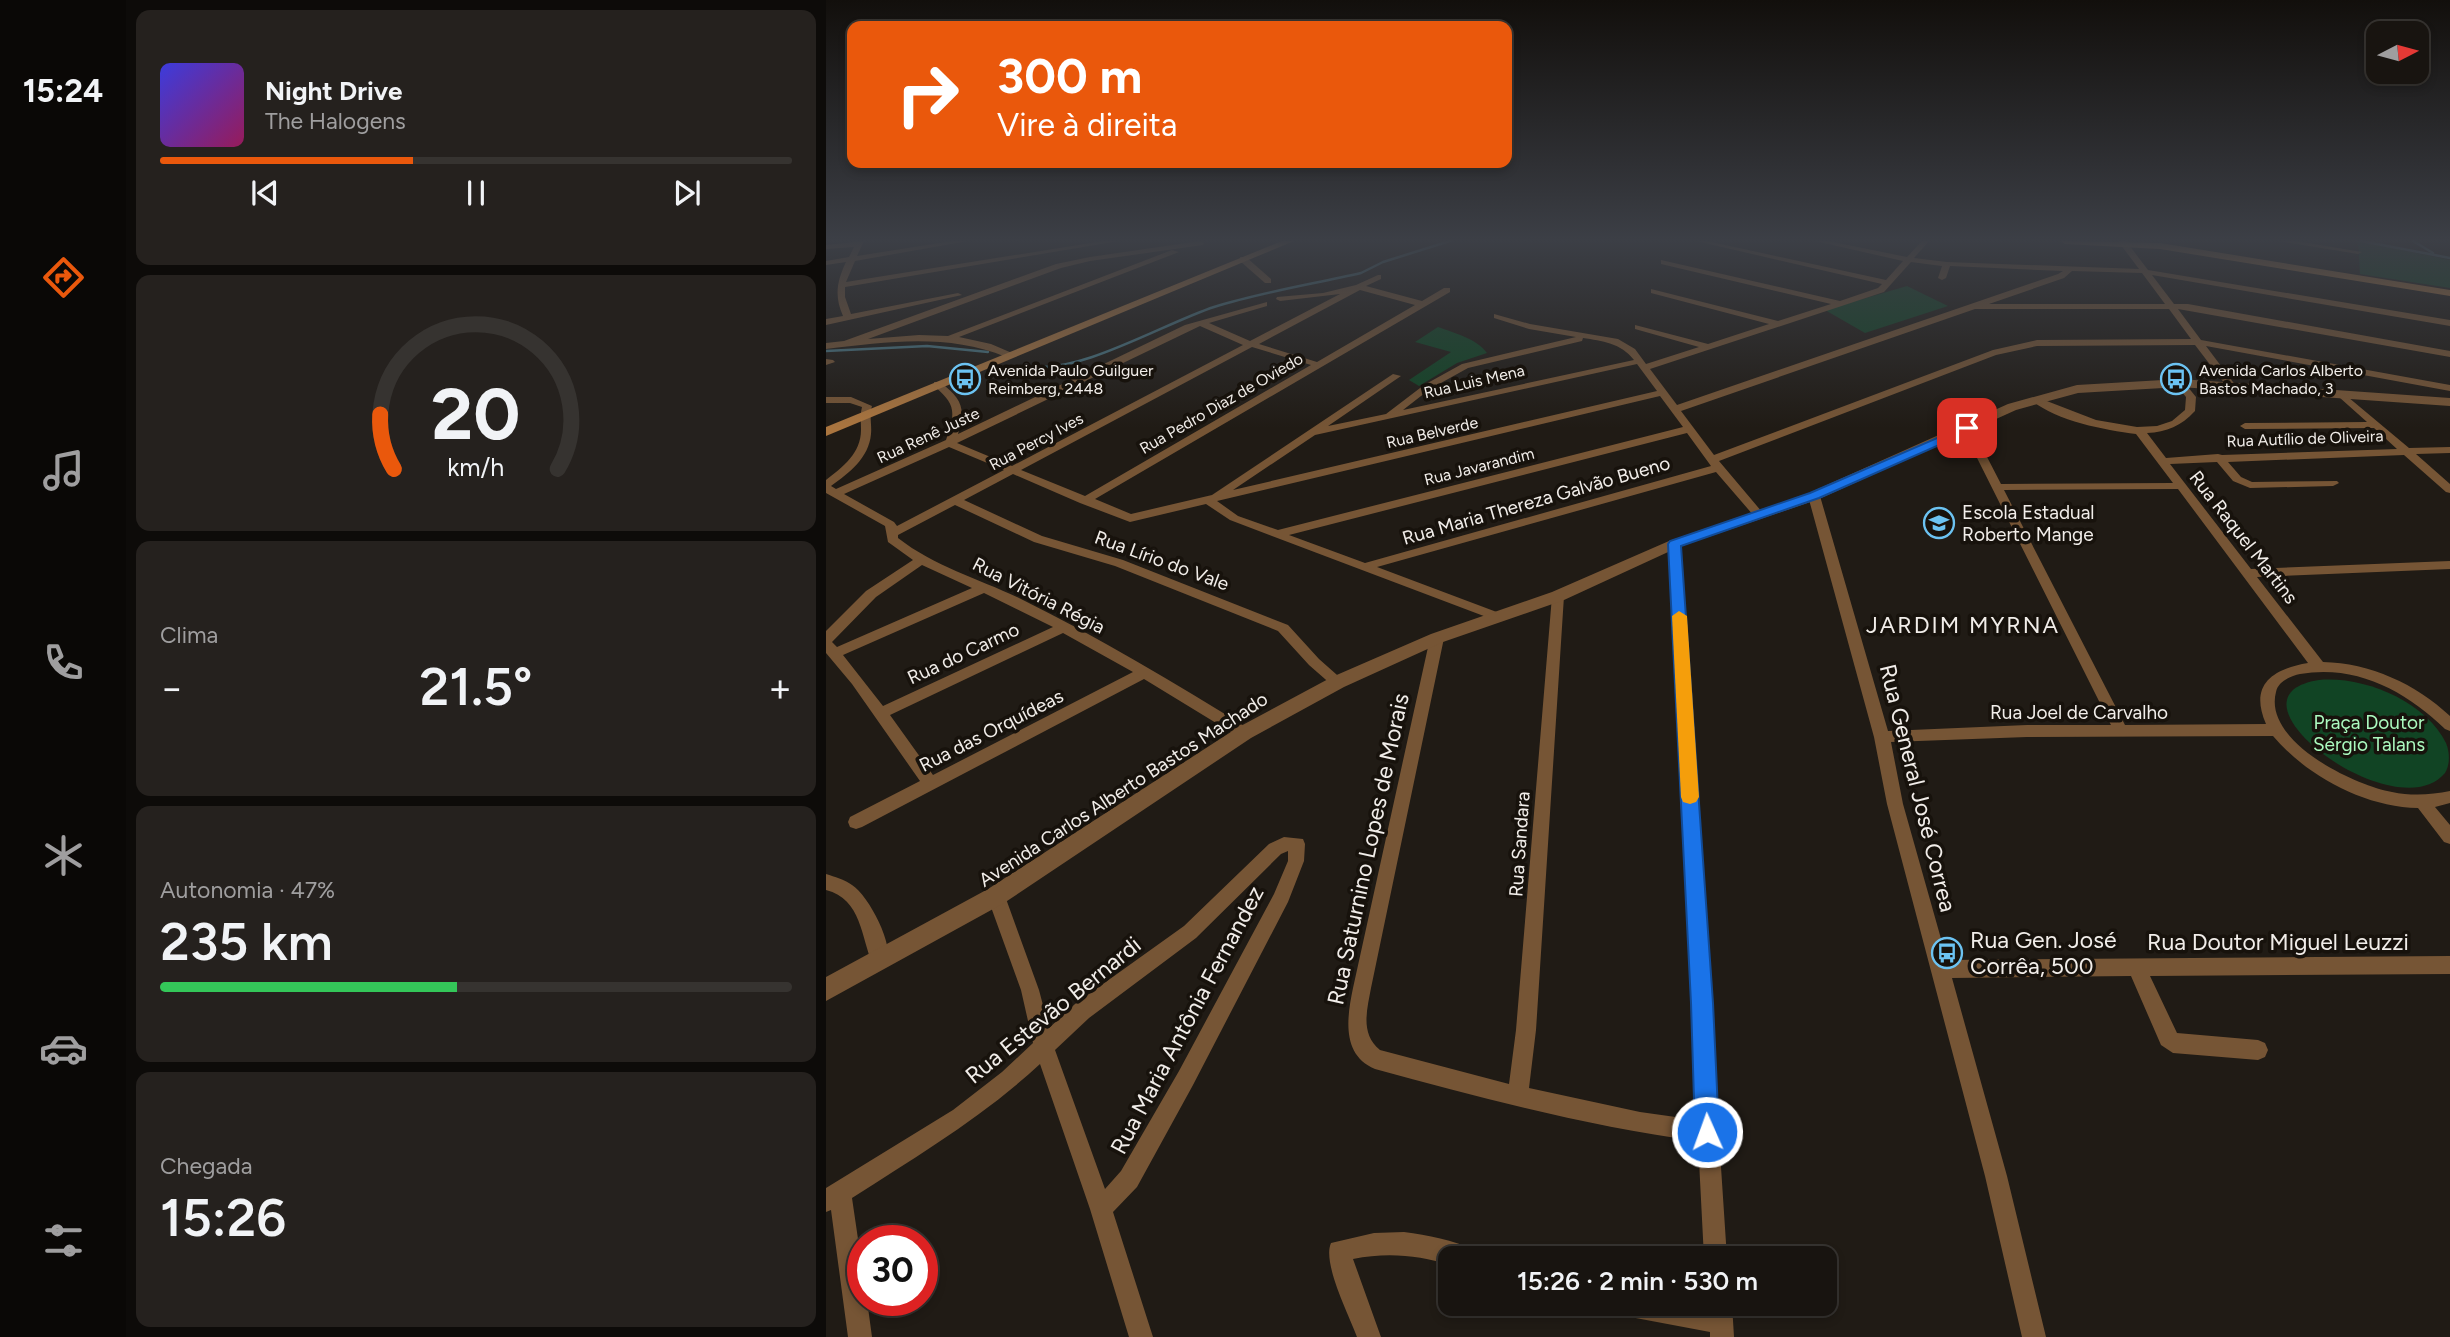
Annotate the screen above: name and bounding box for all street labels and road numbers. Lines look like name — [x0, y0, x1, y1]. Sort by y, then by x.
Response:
street label: Rua Pedro Diaz de Oviedo — [1136, 349, 1306, 458]
street label: Rua Luis Mena — [1422, 361, 1526, 402]
street label: Rua Renê Juste — [874, 403, 983, 467]
street label: Rua Percy Ives — [986, 409, 1087, 474]
street label: Rua Belverde — [1384, 413, 1480, 452]
street label: Rua Autílio de Oliveira — [2226, 426, 2384, 451]
street label: Rua Javarandim — [1422, 444, 1536, 489]
street label: Rua Maria Thereza Galvão Bueno — [1400, 451, 1673, 550]
street label: Rua Raquel Martins — [2185, 466, 2303, 609]
street label: Rua Lírio do Vale — [1092, 526, 1232, 595]
street label: Rua Vitória Régia — [969, 552, 1109, 639]
street label: Rua do Carmo — [904, 618, 1023, 689]
street label: Rua General José Correa — [1874, 661, 1962, 915]
street label: Rua das Orquídeas — [915, 684, 1067, 777]
street label: Avenida Carlos Alberto Bastos Machado — [974, 687, 1272, 892]
street label: Rua Saturnino Lopes de Morais — [1321, 691, 1415, 1007]
street label: Rua Joel de Carvalho — [1990, 701, 2168, 724]
street label: Rua Sandara — [1504, 790, 1535, 898]
street label: Rua Maria Antônia Fernandez — [1104, 881, 1270, 1159]
street label: Rua Doutor Miguel Leuzzi — [2147, 928, 2409, 956]
street label: Rua Estevão Bernardi — [960, 931, 1146, 1089]

